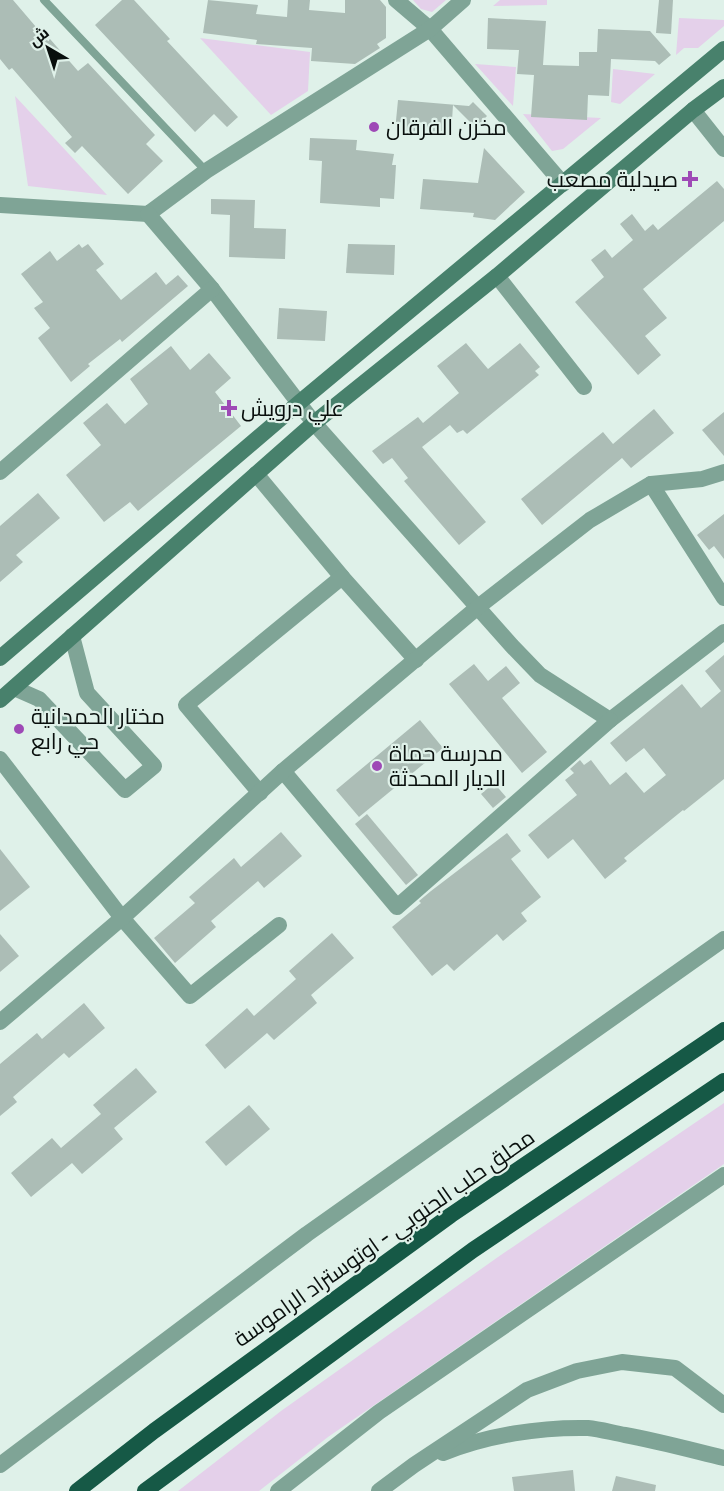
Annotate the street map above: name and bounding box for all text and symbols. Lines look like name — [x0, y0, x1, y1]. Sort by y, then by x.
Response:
north arrow — [18, 18, 78, 78]
text: ش — [25, 23, 53, 51]
place label: مخزن الفرقان — [386, 114, 507, 141]
marker: مخزن الفرقان — [367, 120, 381, 134]
place label: صيدلية مصعب — [547, 166, 678, 193]
marker: صيدلية مصعب — [683, 172, 697, 186]
place label: علي درويش — [241, 395, 344, 425]
marker: علي درويش — [222, 401, 236, 415]
place label: مختار الحمدانية حي رابع — [31, 703, 165, 758]
marker: مختار الحمدانية حي رابع — [12, 722, 26, 736]
place label: مدرسة حماة الديار المحدثة — [389, 740, 506, 792]
marker: مدرسة حماة الديار المحدثة — [370, 759, 384, 773]
street label: محلق حلب الجنوبي - اوتوستراد الراموسة — [228, 1123, 541, 1355]

